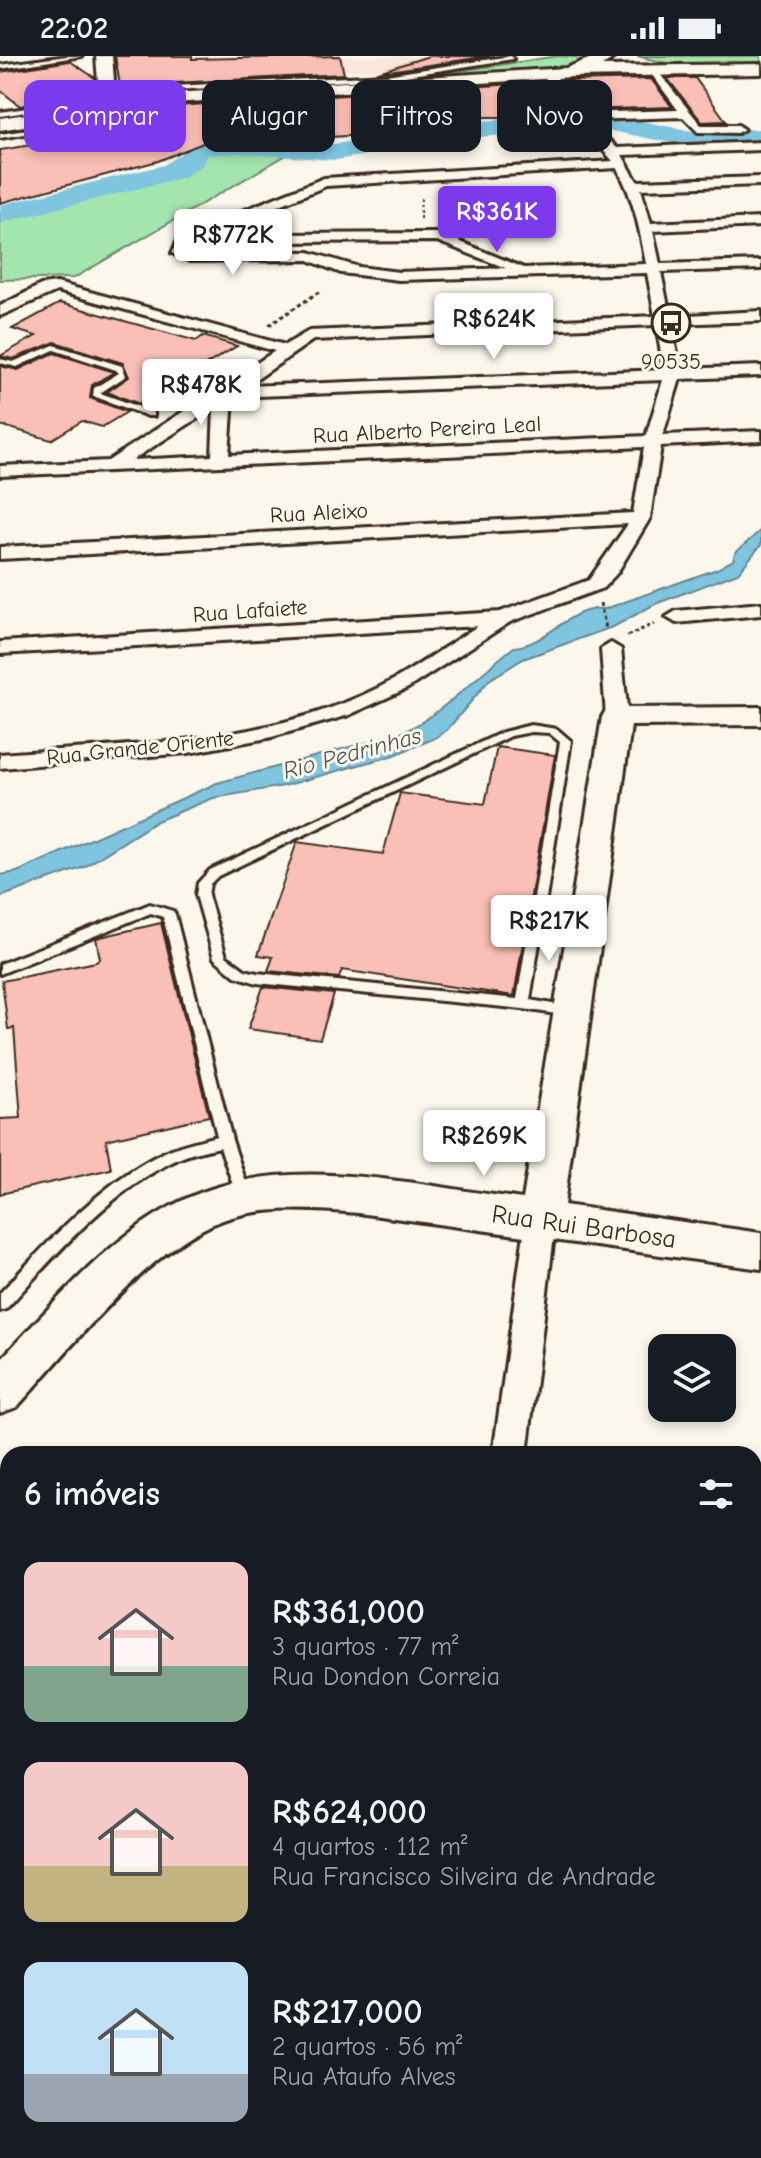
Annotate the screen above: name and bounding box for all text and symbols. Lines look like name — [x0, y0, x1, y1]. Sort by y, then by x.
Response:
text: 22:02 — [40, 11, 108, 46]
chip: Comprar — [24, 80, 186, 152]
chip: Alugar — [202, 80, 335, 152]
chip: Filtros — [351, 80, 481, 152]
chip: Novo — [497, 80, 612, 152]
pin: R$361K — [432, 186, 562, 254]
text: R$361K — [456, 197, 538, 227]
pin: R$772K — [168, 209, 298, 277]
text: R$772K — [192, 220, 274, 250]
pin: R$624K — [429, 293, 559, 361]
bus stop icon: 90535 — [650, 302, 692, 344]
text: R$624K — [452, 304, 536, 334]
place label: 90535 — [641, 349, 701, 375]
pin: R$478K — [136, 359, 266, 427]
text: R$478K — [160, 370, 242, 400]
street label: Rua Alberto Pereira Leal — [312, 411, 542, 449]
street label: Rua Aleixo — [269, 497, 369, 529]
street label: Rua Lafaiete — [192, 594, 308, 628]
water label: Rio Pedrinhas — [280, 721, 424, 785]
street label: Rua Grande Oriente — [45, 725, 235, 771]
pin: R$217K — [484, 895, 614, 963]
text: R$217K — [509, 906, 589, 936]
pin: R$269K — [419, 1110, 549, 1178]
text: R$269K — [441, 1121, 527, 1151]
street label: Rua Rui Barbosa — [490, 1199, 678, 1255]
map controls — [648, 1334, 736, 1422]
button: layers — [648, 1334, 736, 1422]
icon: filters — [694, 1472, 738, 1516]
text: 6 imóveis — [24, 1474, 160, 1514]
text: R$361,000 — [272, 1592, 425, 1632]
icon: home — [88, 1594, 184, 1690]
text: 3 quartos · 77 m² — [272, 1632, 459, 1662]
text: Rua Dondon Correia — [272, 1662, 500, 1692]
text: R$624,000 — [272, 1792, 427, 1832]
icon: home — [88, 1794, 184, 1890]
text: 4 quartos · 112 m² — [272, 1832, 468, 1862]
text: Rua Francisco Silveira de Andrade — [272, 1862, 656, 1892]
text: R$217,000 — [272, 1992, 423, 2032]
icon: home — [88, 1994, 184, 2090]
text: 2 quartos · 56 m² — [272, 2032, 463, 2062]
text: Rua Ataufo Alves — [272, 2062, 456, 2092]

